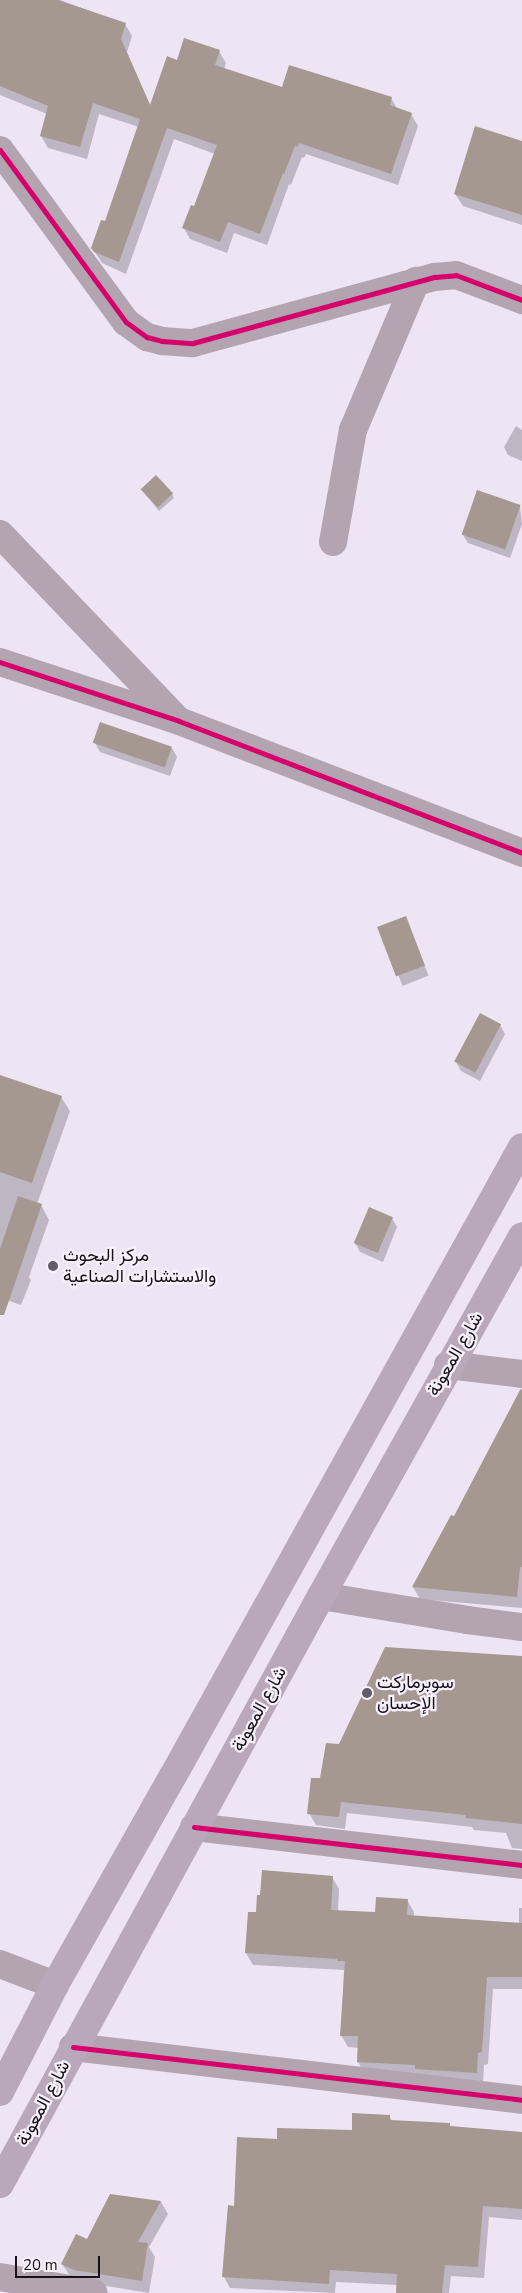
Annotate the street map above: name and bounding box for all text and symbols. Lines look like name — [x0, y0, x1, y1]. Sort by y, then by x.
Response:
place label: مركز البحوث والاستشارات الصناعية — [63, 1245, 216, 1288]
marker: مركز البحوث والاستشارات الصناعية — [47, 1260, 59, 1272]
street label: شارع المعونة — [422, 1308, 488, 1400]
street label: شارع المعونة — [227, 1663, 291, 1755]
place label: سوبرماركت الإحسان — [377, 1672, 454, 1715]
marker: سوبرماركت الإحسان — [361, 1687, 373, 1699]
street label: شارع المعونة — [12, 2057, 74, 2149]
scale bar — [18, 2246, 102, 2278]
text: 20 m — [23, 2255, 58, 2275]

